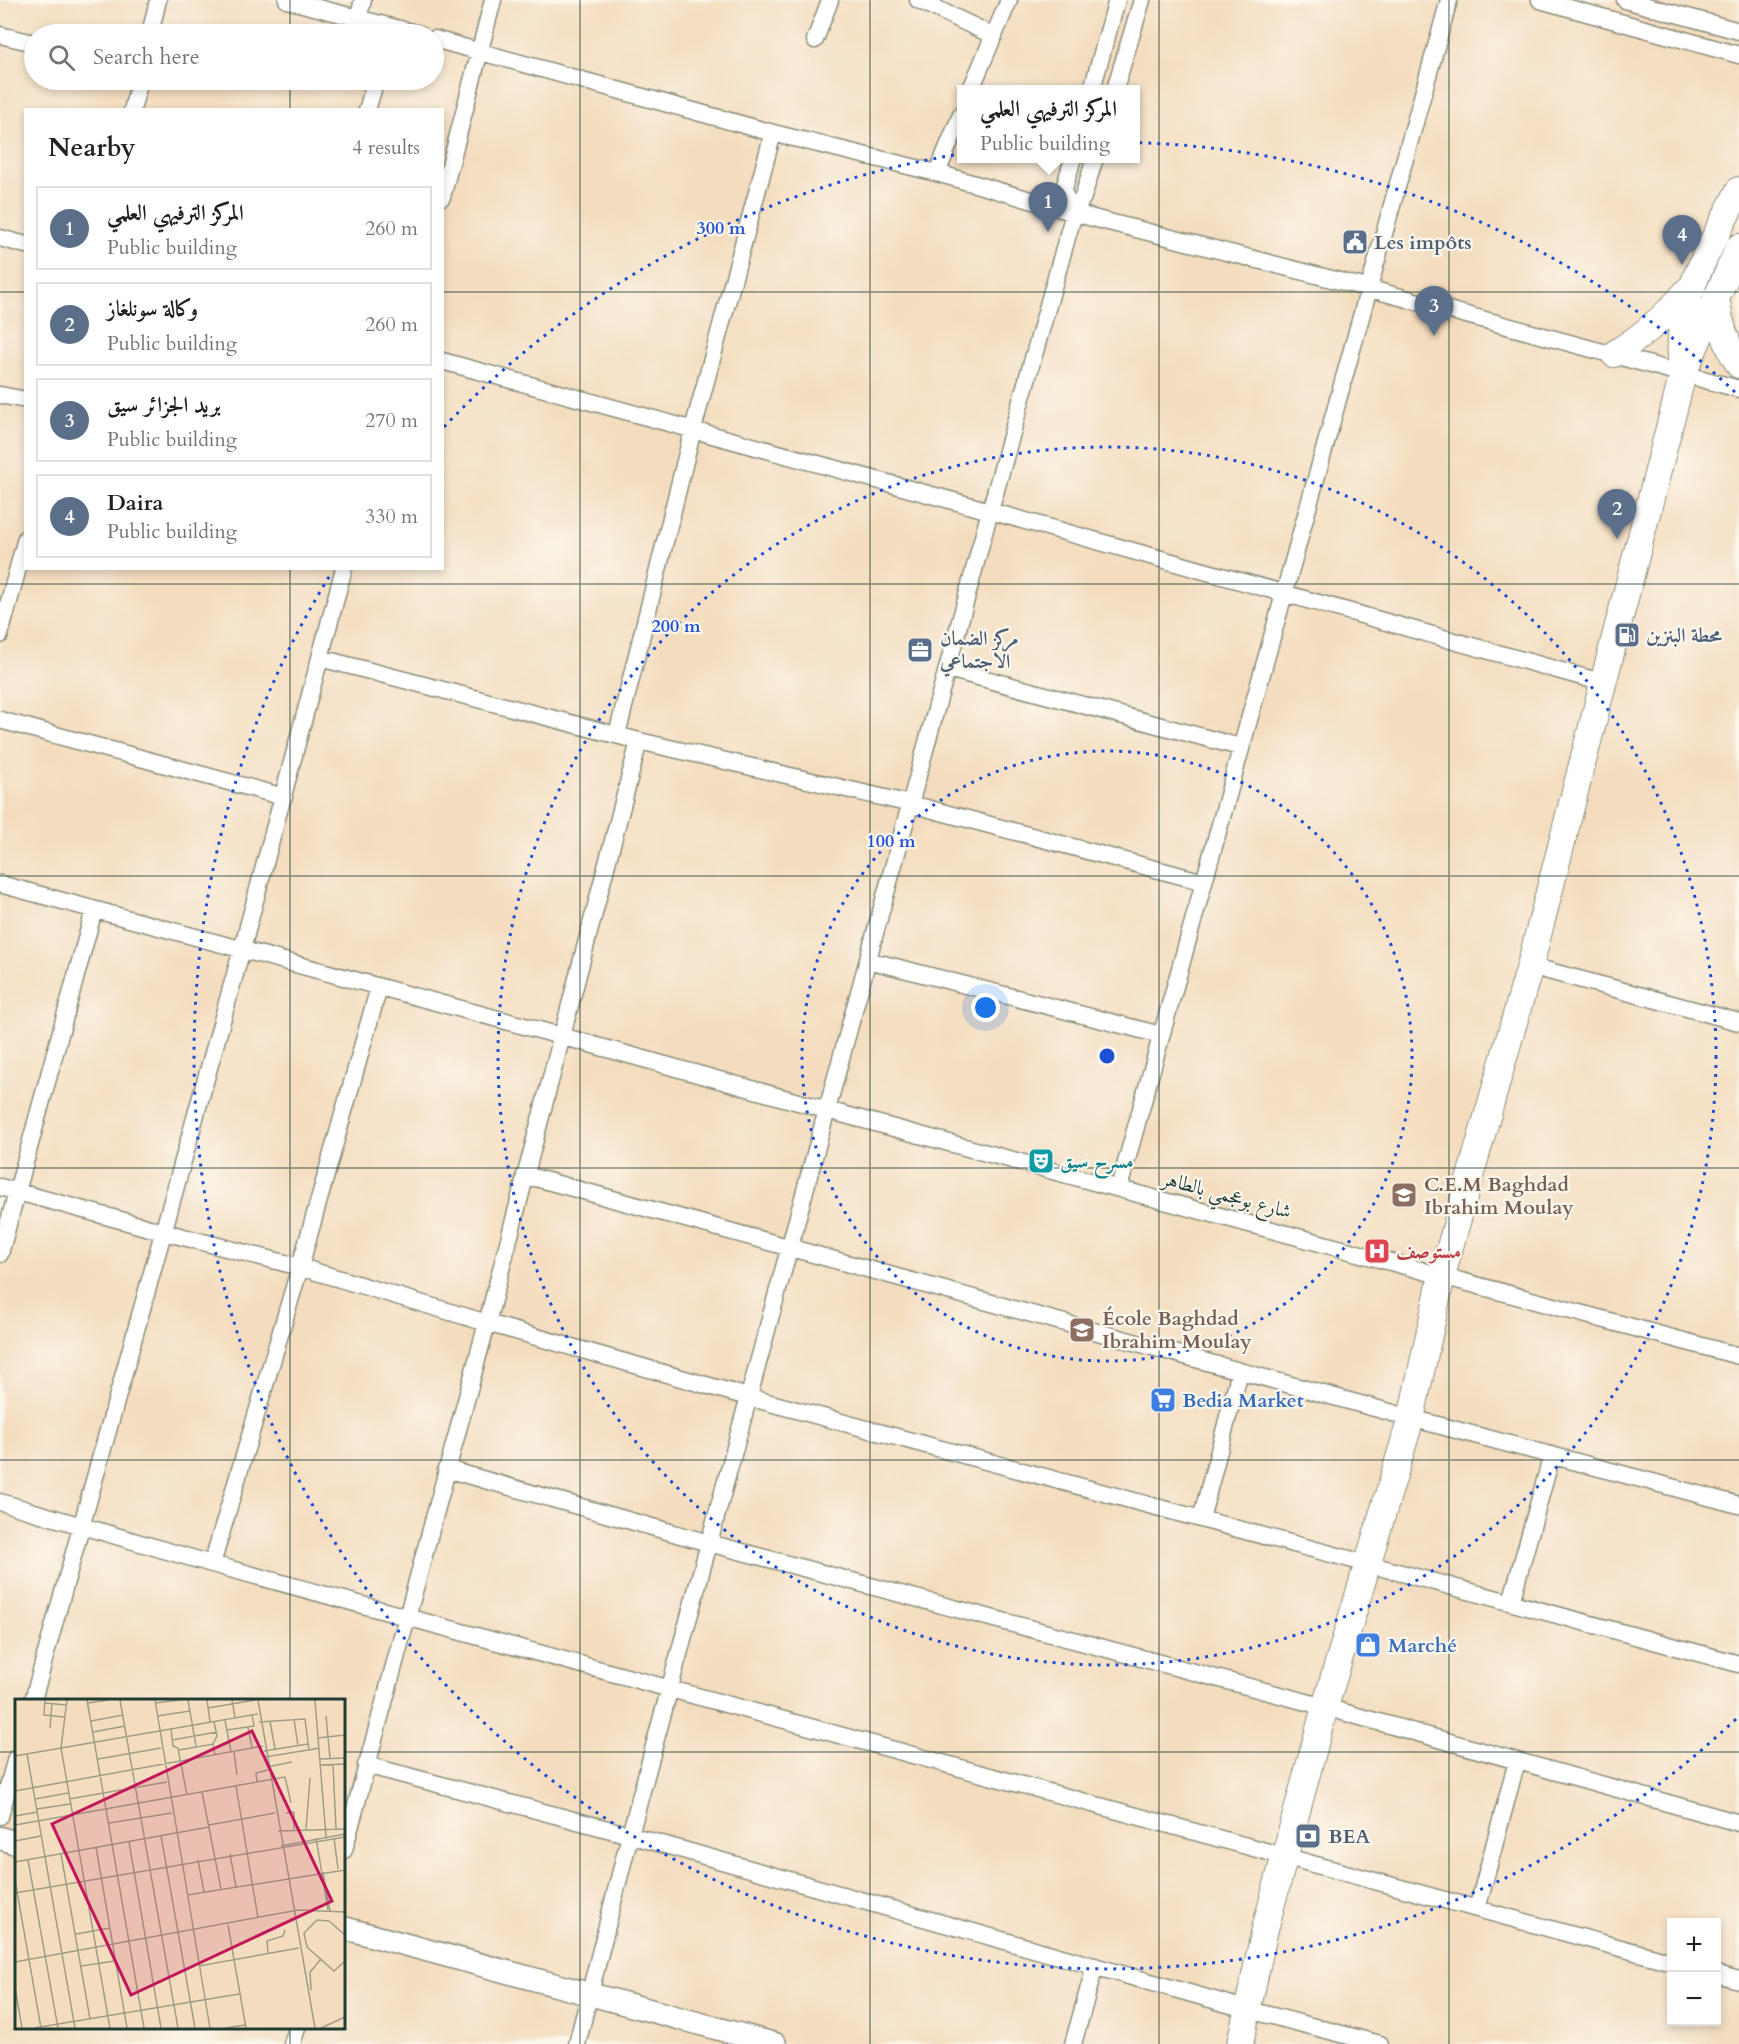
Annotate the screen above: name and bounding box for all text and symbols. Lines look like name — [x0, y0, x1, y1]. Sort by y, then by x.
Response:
search box — [24, 24, 444, 90]
icon: search — [45, 41, 78, 74]
text: Search here — [93, 42, 200, 72]
popup — [957, 85, 1140, 163]
text: المركز الترفيهي العلمي — [980, 94, 1117, 124]
text: Nearby — [48, 130, 136, 165]
text: Public building — [980, 130, 1110, 157]
text: 4 results — [352, 134, 420, 161]
pin: 1 — [1028, 182, 1068, 232]
text: المركز الترفيهي العلمي — [107, 198, 244, 228]
text: 1 — [64, 215, 75, 242]
text: 260 m — [365, 215, 418, 242]
text: 300 m — [696, 216, 746, 241]
pin: 4 — [1662, 216, 1702, 265]
public building icon: Les impôts — [1340, 227, 1370, 257]
place label: Les impôts — [1374, 229, 1472, 256]
text: Public building — [107, 234, 237, 261]
pin: 3 — [1414, 286, 1454, 336]
text: وكالة سونلغاز — [107, 294, 198, 324]
text: 2 — [64, 311, 75, 338]
text: 260 m — [365, 311, 418, 338]
text: Public building — [107, 330, 237, 357]
text: بريد الجزائر سيق — [107, 390, 221, 420]
text: 3 — [64, 407, 75, 434]
text: 270 m — [365, 407, 418, 434]
text: Public building — [107, 426, 237, 453]
text: Daira — [107, 488, 164, 518]
pin: 2 — [1598, 490, 1636, 539]
text: 4 — [64, 503, 75, 530]
text: 330 m — [365, 503, 418, 530]
text: Public building — [107, 518, 237, 545]
text: 200 m — [651, 614, 701, 639]
fuel station icon: محطة البنزين — [1612, 620, 1642, 650]
place label: محطة البنزين — [1646, 622, 1723, 649]
place label: مركز الضمان الاجتماعي — [939, 625, 1018, 677]
office icon: مركز الضمان الاجتماعي — [905, 635, 935, 665]
text: 100 m — [866, 829, 916, 854]
your location — [971, 993, 1000, 1022]
centre of rings — [1097, 1046, 1117, 1066]
theatre icon: مسرح سيق — [1026, 1146, 1056, 1176]
place label: مسرح سيق — [1060, 1148, 1133, 1180]
street label: شارع بوعجمي بالطاهر — [1156, 1164, 1294, 1230]
place label: C.E.M Baghdad Ibrahim Moulay — [1424, 1171, 1574, 1221]
school or university icon: C.E.M Baghdad Ibrahim Moulay — [1389, 1180, 1419, 1210]
hospital icon: مستوصف — [1362, 1236, 1392, 1266]
place label: مستوصف — [1396, 1238, 1461, 1265]
place label: École Baghdad Ibrahim Moulay — [1102, 1305, 1252, 1355]
school or university icon: École Baghdad Ibrahim Moulay — [1067, 1315, 1097, 1345]
supermarket icon: Bedia Market — [1148, 1385, 1178, 1415]
place label: Bedia Market — [1182, 1387, 1304, 1414]
shop icon: Marché — [1353, 1630, 1383, 1660]
place label: Marché — [1388, 1632, 1457, 1659]
inset map — [15, 1699, 345, 2029]
bank icon: BEA — [1293, 1821, 1323, 1851]
place label: BEA — [1328, 1823, 1370, 1850]
map controls — [1667, 1918, 1721, 2026]
button: + — [1667, 1918, 1721, 1972]
button: − — [1667, 1972, 1721, 2026]

